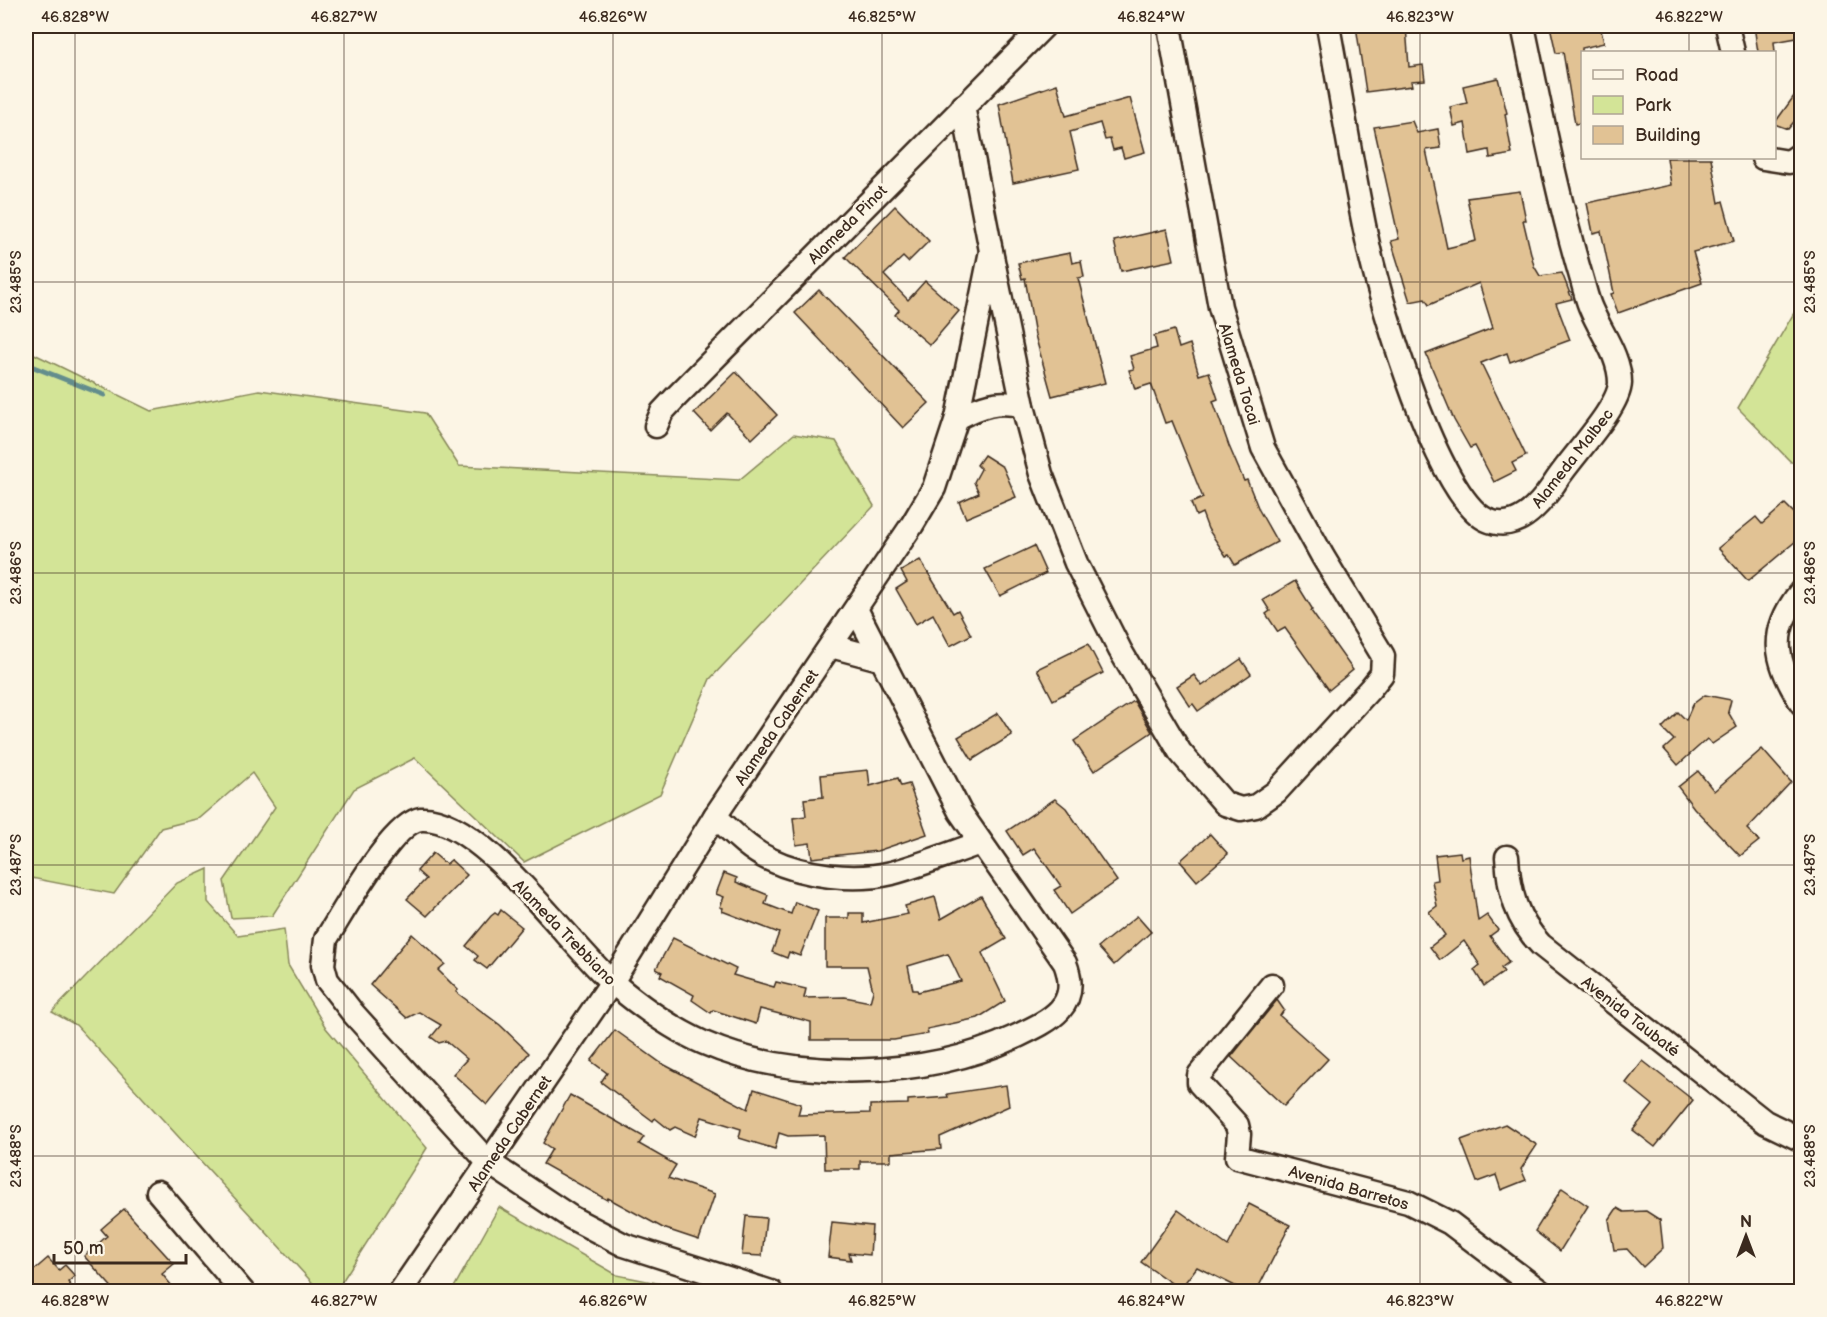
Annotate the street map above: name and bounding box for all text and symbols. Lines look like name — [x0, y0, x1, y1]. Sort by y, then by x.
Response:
text: 46.828°W — [41, 8, 109, 27]
text: 46.827°W — [311, 8, 378, 27]
text: 46.826°W — [579, 8, 647, 27]
text: 46.825°W — [848, 8, 916, 27]
text: 46.824°W — [1117, 8, 1185, 27]
text: 46.823°W — [1386, 8, 1454, 27]
text: 46.822°W — [1655, 8, 1723, 27]
legend — [1581, 51, 1776, 159]
text: Road — [1635, 65, 1679, 86]
text: Park — [1635, 95, 1671, 116]
text: Building — [1635, 125, 1701, 146]
street label: Alameda Pinot — [805, 181, 892, 269]
text: 23.485°S — [7, 251, 26, 314]
text: 23.485°S — [1801, 251, 1820, 314]
street label: Alameda Tocai — [1214, 321, 1263, 428]
street label: Alameda Malbec — [1528, 405, 1618, 512]
text: 23.486°S — [7, 541, 26, 605]
text: 23.486°S — [1801, 541, 1820, 605]
street label: Alameda Cabernet — [731, 666, 823, 789]
text: 23.487°S — [7, 834, 26, 896]
text: 23.487°S — [1801, 834, 1820, 896]
street label: Alameda Trebbiano — [509, 876, 619, 990]
street label: Avenida Taubaté — [1577, 973, 1683, 1062]
street label: Alameda Cabernet — [464, 1072, 556, 1195]
text: 23.488°S — [7, 1124, 26, 1188]
text: 23.488°S — [1801, 1124, 1820, 1188]
street label: Avenida Barretos — [1286, 1162, 1411, 1215]
north arrow — [1716, 1206, 1776, 1266]
text: N — [1740, 1213, 1752, 1232]
scale bar — [54, 1227, 186, 1265]
text: 50 m — [63, 1238, 104, 1259]
text: 46.828°W — [41, 1292, 109, 1311]
text: 46.827°W — [311, 1292, 378, 1311]
text: 46.826°W — [579, 1292, 647, 1311]
text: 46.825°W — [848, 1292, 916, 1311]
text: 46.824°W — [1117, 1292, 1185, 1311]
text: 46.823°W — [1386, 1292, 1454, 1311]
text: 46.822°W — [1655, 1292, 1723, 1311]

